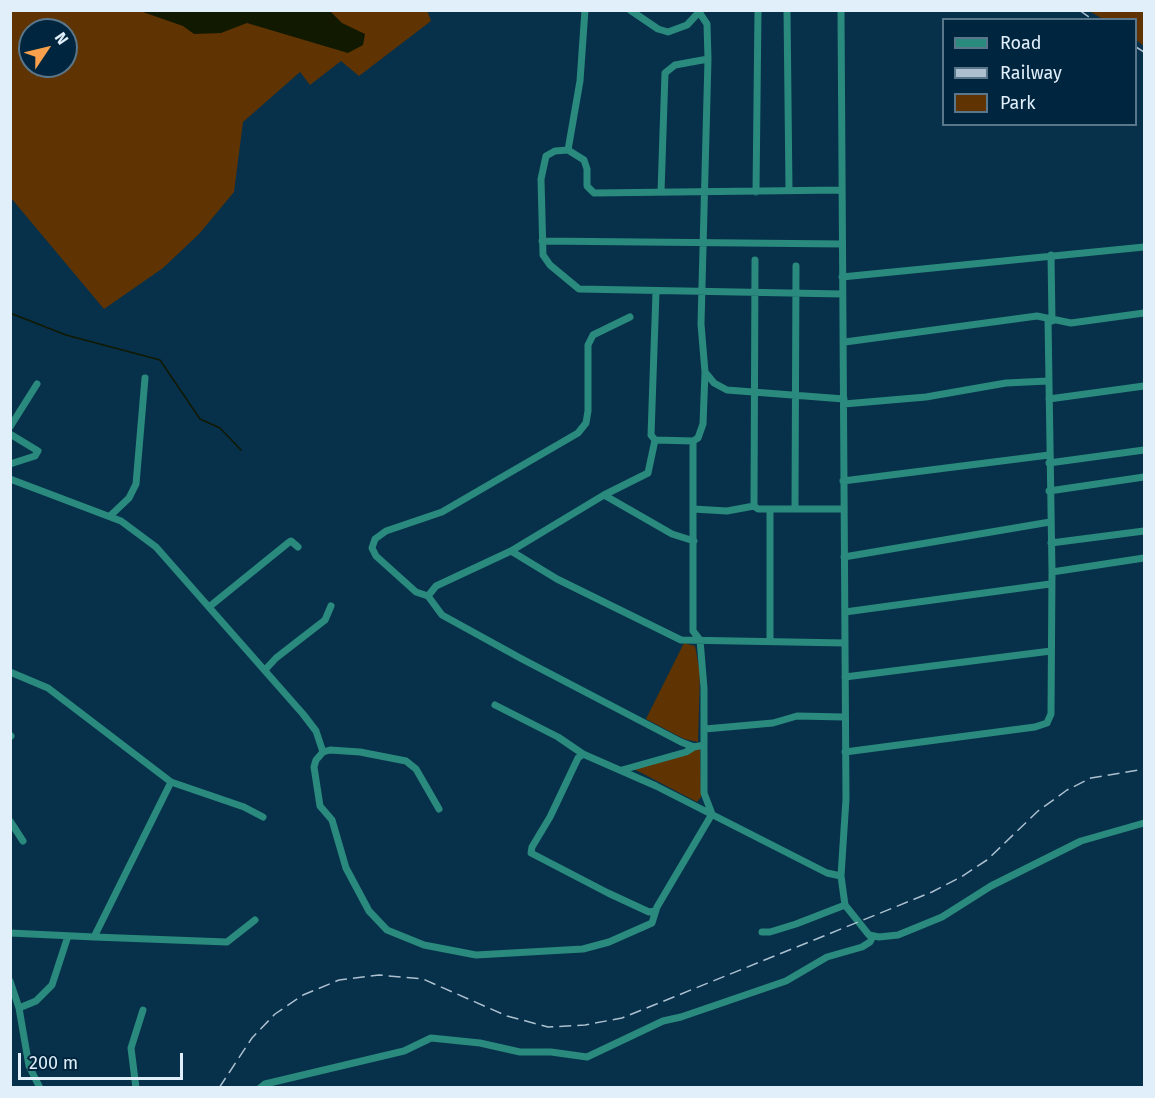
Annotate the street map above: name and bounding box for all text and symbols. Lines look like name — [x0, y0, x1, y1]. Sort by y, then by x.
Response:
north arrow — [18, 18, 78, 78]
legend — [942, 18, 1137, 126]
text: N — [51, 29, 72, 48]
text: Road — [1000, 32, 1042, 54]
text: Railway — [1000, 62, 1062, 84]
text: Park — [1000, 92, 1035, 114]
scale bar — [21, 1041, 186, 1079]
text: 200 m — [29, 1052, 78, 1074]

